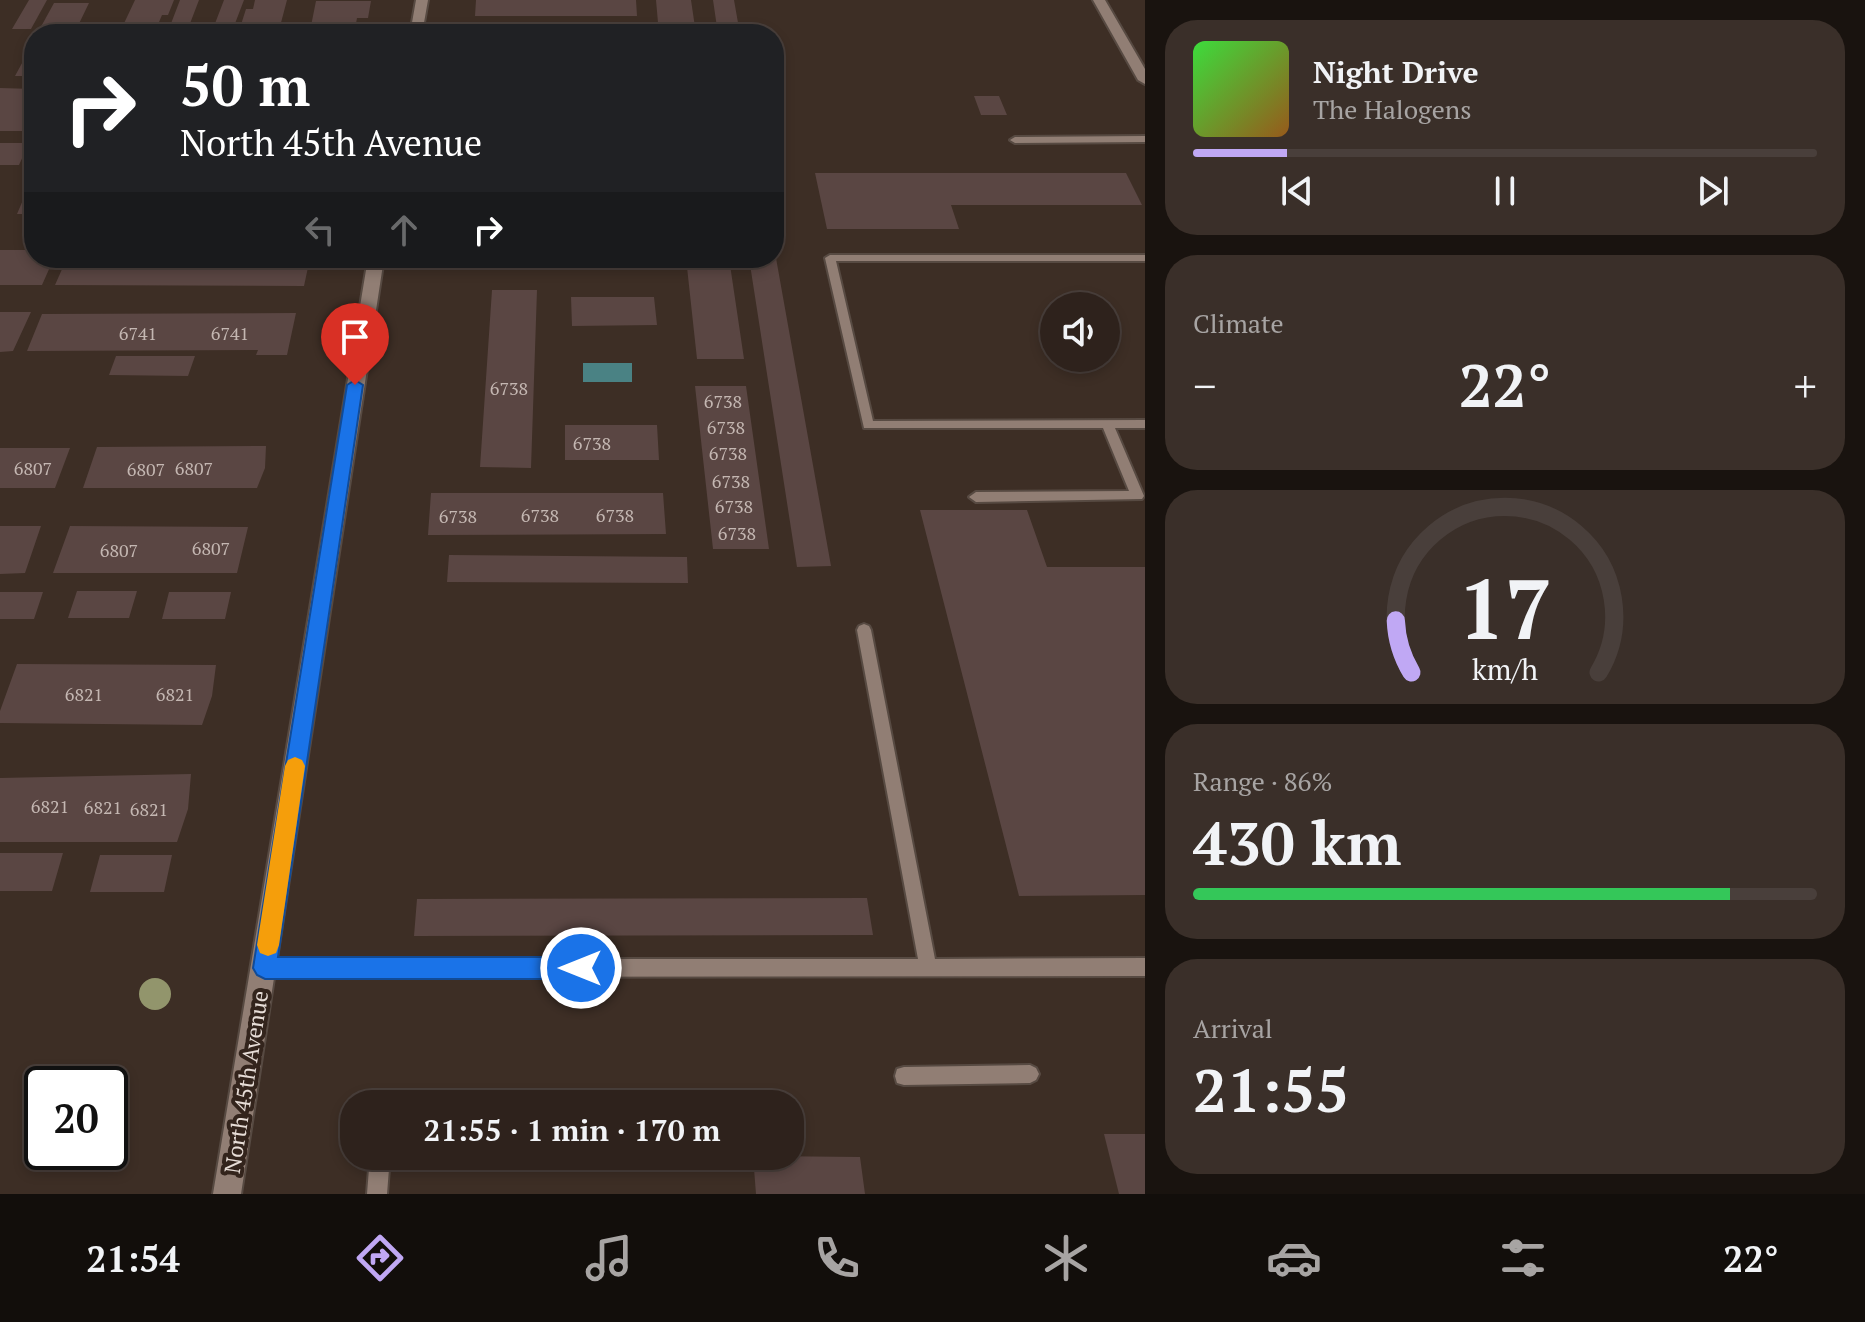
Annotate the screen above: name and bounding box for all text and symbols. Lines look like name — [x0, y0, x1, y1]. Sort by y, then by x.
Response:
text: 50 m — [180, 48, 310, 122]
text: Night Drive — [1313, 52, 1479, 92]
icon: right — [48, 56, 152, 160]
text: The Halogens — [1313, 92, 1471, 126]
text: North 45th Avenue — [180, 119, 482, 166]
icon: previous — [1275, 169, 1319, 213]
icon: pause — [1483, 169, 1527, 213]
icon: next — [1691, 169, 1735, 213]
icon: left — [298, 208, 342, 252]
icon: ahead — [382, 208, 426, 252]
icon: right — [466, 208, 510, 252]
map controls — [1040, 292, 1120, 372]
button: sound — [1040, 292, 1120, 372]
pin — [321, 303, 389, 385]
text: Climate — [1193, 306, 1284, 340]
icon: arrive — [333, 315, 377, 359]
house number: 6741 — [119, 321, 157, 345]
house number: 6741 — [211, 321, 249, 345]
text: 22° — [1459, 345, 1551, 424]
text: − — [1193, 356, 1216, 415]
text: + — [1794, 356, 1817, 415]
house number: 6738 — [490, 376, 528, 400]
house number: 6738 — [704, 389, 742, 413]
house number: 6738 — [707, 415, 745, 439]
house number: 6738 — [573, 431, 611, 455]
house number: 6738 — [709, 441, 747, 465]
house number: 6807 — [14, 456, 52, 480]
house number: 6807 — [175, 456, 213, 480]
house number: 6807 — [127, 457, 165, 481]
house number: 6738 — [712, 469, 750, 493]
house number: 6738 — [715, 494, 753, 518]
house number: 6738 — [521, 503, 559, 527]
house number: 6738 — [596, 503, 634, 527]
house number: 6738 — [439, 504, 477, 528]
house number: 6738 — [718, 521, 756, 545]
house number: 6807 — [192, 536, 230, 560]
house number: 6807 — [100, 538, 138, 562]
text: 17 — [1458, 553, 1552, 663]
text: km/h — [1472, 650, 1538, 688]
house number: 6821 — [65, 682, 103, 706]
house number: 6821 — [156, 682, 194, 706]
text: Range · 86% — [1193, 764, 1332, 798]
house number: 6821 — [31, 794, 69, 818]
house number: 6821 — [84, 795, 122, 819]
house number: 6821 — [130, 797, 168, 821]
text: 430 km — [1193, 803, 1401, 882]
position arrow — [539, 926, 623, 1010]
street label: North 45th Avenue — [217, 988, 274, 1175]
text: Arrival — [1193, 1011, 1273, 1045]
text: 21:55 — [1193, 1050, 1349, 1129]
speed limit sign: 20 — [24, 1066, 128, 1170]
text: 21:55 · 1 min · 170 m — [424, 1110, 720, 1150]
icon: directions — [352, 1230, 408, 1286]
icon: music — [581, 1230, 637, 1286]
icon: phone — [809, 1230, 865, 1286]
icon: climate — [1038, 1230, 1094, 1286]
icon: car — [1266, 1230, 1322, 1286]
icon: filters — [1495, 1230, 1551, 1286]
text: 21:54 — [86, 1235, 180, 1282]
text: 22° — [1723, 1235, 1779, 1282]

